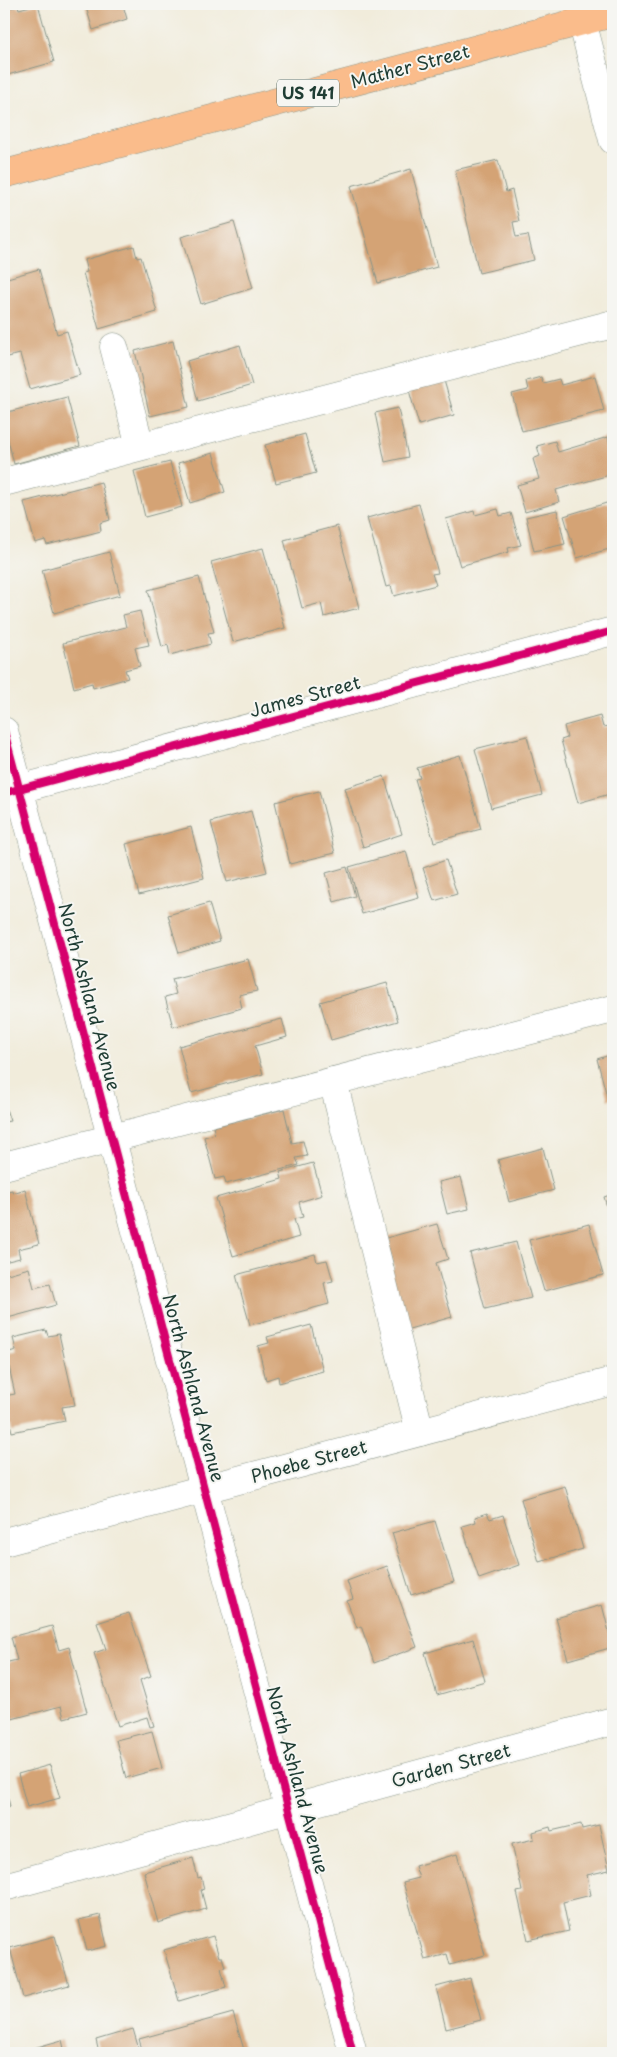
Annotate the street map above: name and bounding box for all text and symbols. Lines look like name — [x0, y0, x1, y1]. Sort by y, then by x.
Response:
street label: Mather Street — [347, 37, 472, 94]
road number: US 141 — [277, 80, 339, 106]
street label: James Street — [246, 668, 363, 723]
street label: North Ashland Avenue — [52, 900, 129, 1094]
street label: North Ashland Avenue — [156, 1291, 233, 1485]
street label: Phoebe Street — [248, 1432, 370, 1489]
street label: North Ashland Avenue — [260, 1683, 337, 1877]
street label: Garden Street — [388, 1736, 513, 1793]

